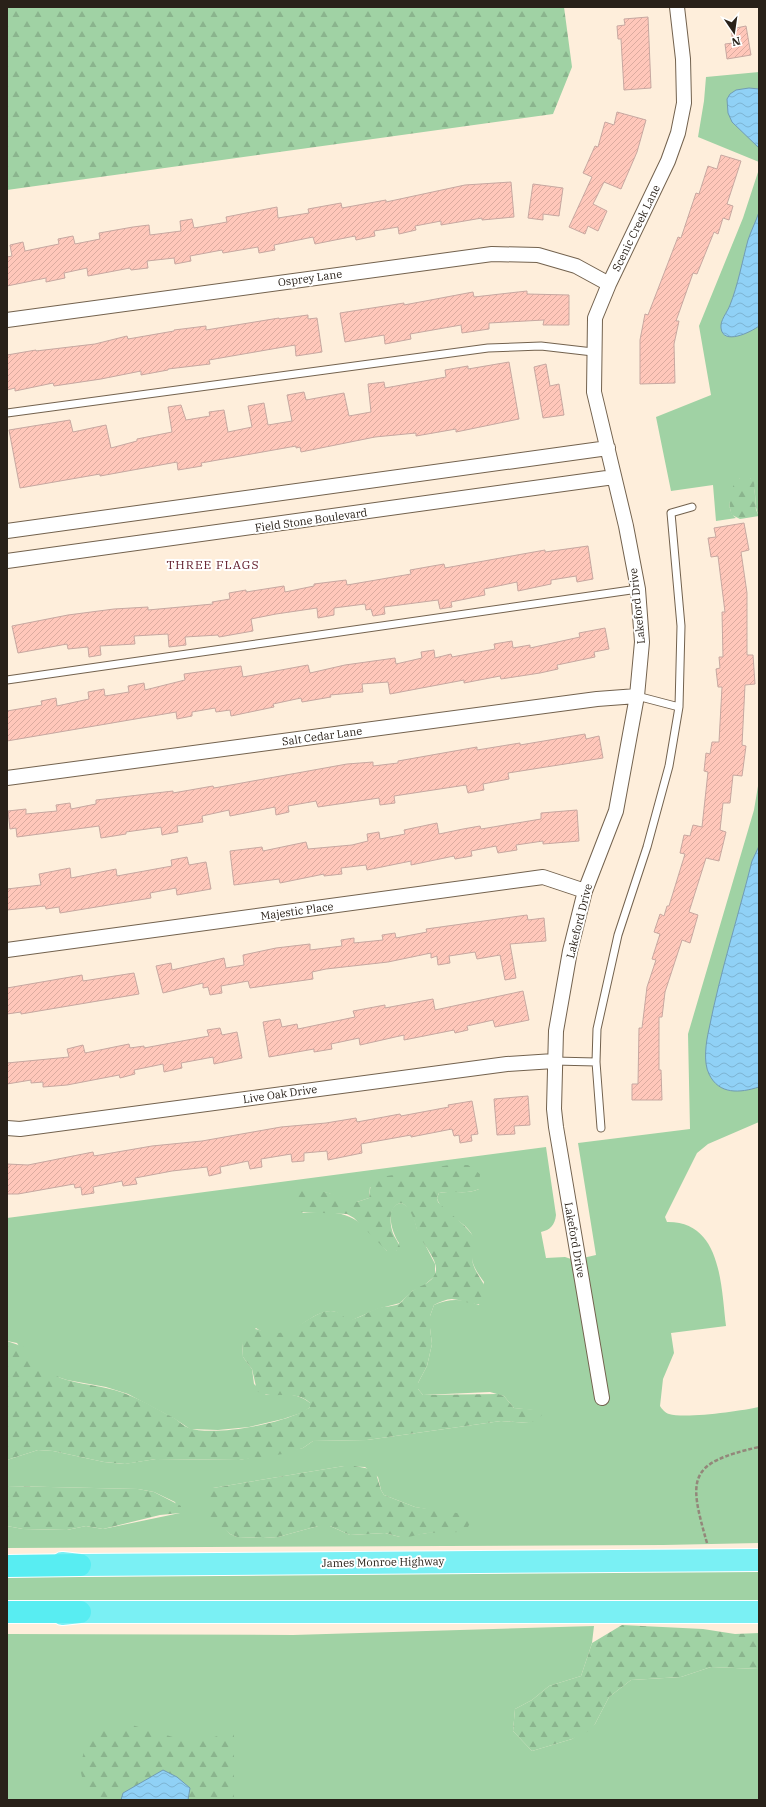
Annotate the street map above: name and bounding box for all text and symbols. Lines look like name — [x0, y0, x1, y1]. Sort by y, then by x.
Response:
north arrow — [714, 12, 754, 52]
text: N — [730, 34, 742, 50]
street label: Scenic Creek Lane — [609, 182, 663, 274]
street label: Osprey Lane — [277, 267, 343, 289]
street label: Field Stone Boulevard — [254, 505, 368, 535]
district label: THREE FLAGS — [167, 557, 259, 572]
street label: Lakeford Drive — [626, 567, 648, 645]
street label: Salt Cedar Lane — [281, 723, 363, 749]
street label: Lakeford Drive — [563, 882, 595, 960]
street label: Majestic Place — [260, 899, 334, 923]
street label: Live Oak Drive — [242, 1082, 318, 1106]
street label: Lakeford Drive — [561, 1201, 589, 1279]
street label: James Monroe Highway — [321, 1554, 445, 1570]

